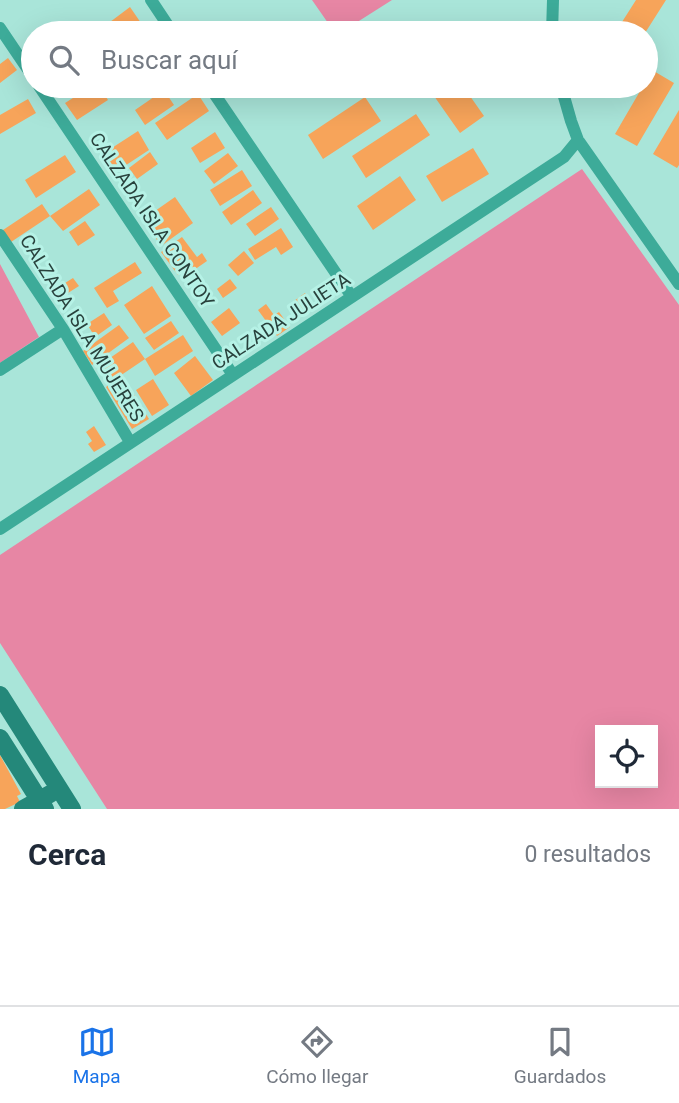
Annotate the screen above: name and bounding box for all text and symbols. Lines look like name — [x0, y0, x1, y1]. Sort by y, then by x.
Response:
search box — [21, 21, 658, 98]
icon: search — [45, 41, 83, 79]
text: Buscar aquí — [101, 45, 238, 75]
street label: CALZADA ISLA CONTOY — [85, 128, 219, 312]
street label: CALZADA ISLA MUJERES — [15, 230, 149, 426]
street label: CALZADA JULIETA — [207, 267, 355, 374]
map controls — [595, 725, 658, 788]
button: locate — [595, 725, 658, 788]
text: Cerca — [28, 837, 106, 872]
text: 0 resultados — [524, 841, 651, 868]
tab: Mapa — [73, 1023, 121, 1088]
tab: Cómo llegar — [266, 1023, 368, 1088]
tab: Guardados — [514, 1023, 606, 1088]

